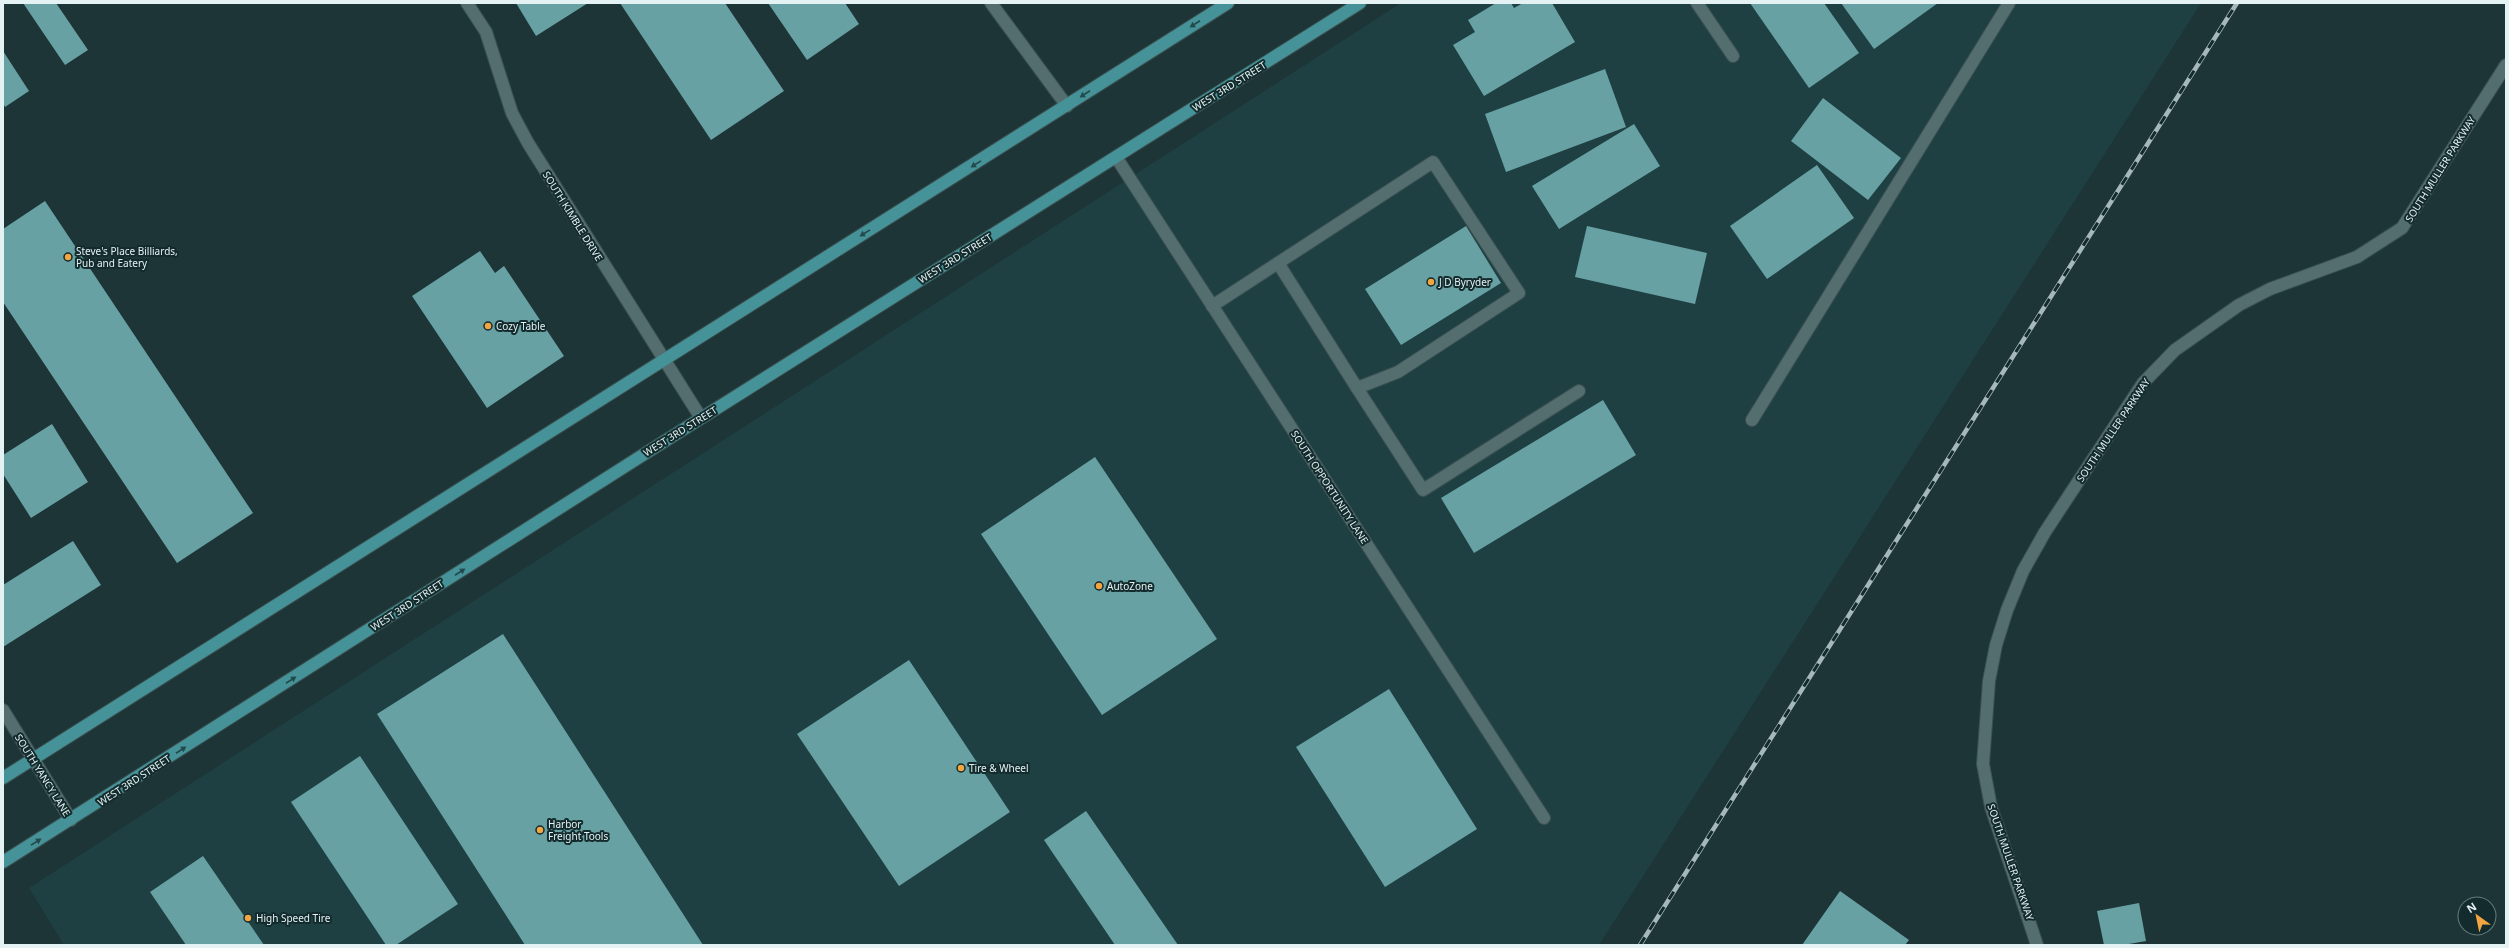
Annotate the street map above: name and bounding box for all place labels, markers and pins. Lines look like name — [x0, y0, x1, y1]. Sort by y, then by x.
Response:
place label: Steve's Place Billiards, Pub and Eatery — [76, 244, 178, 270]
marker: Steve's Place Billiards, Pub and Eatery — [63, 252, 73, 262]
place label: J D Byryder — [1438, 275, 1491, 289]
marker: J D Byryder — [1426, 277, 1436, 287]
place label: Cozy Table — [496, 319, 546, 333]
marker: Cozy Table — [483, 321, 493, 331]
place label: AutoZone — [1107, 579, 1153, 593]
marker: AutoZone — [1094, 581, 1104, 591]
place label: Tire & Wheel — [969, 761, 1029, 775]
marker: Tire & Wheel — [956, 763, 966, 773]
place label: Harbor Freight Tools — [548, 817, 608, 843]
marker: Harbor Freight Tools — [535, 825, 545, 835]
place label: High Speed Tire — [256, 911, 331, 925]
marker: High Speed Tire — [243, 913, 253, 923]

